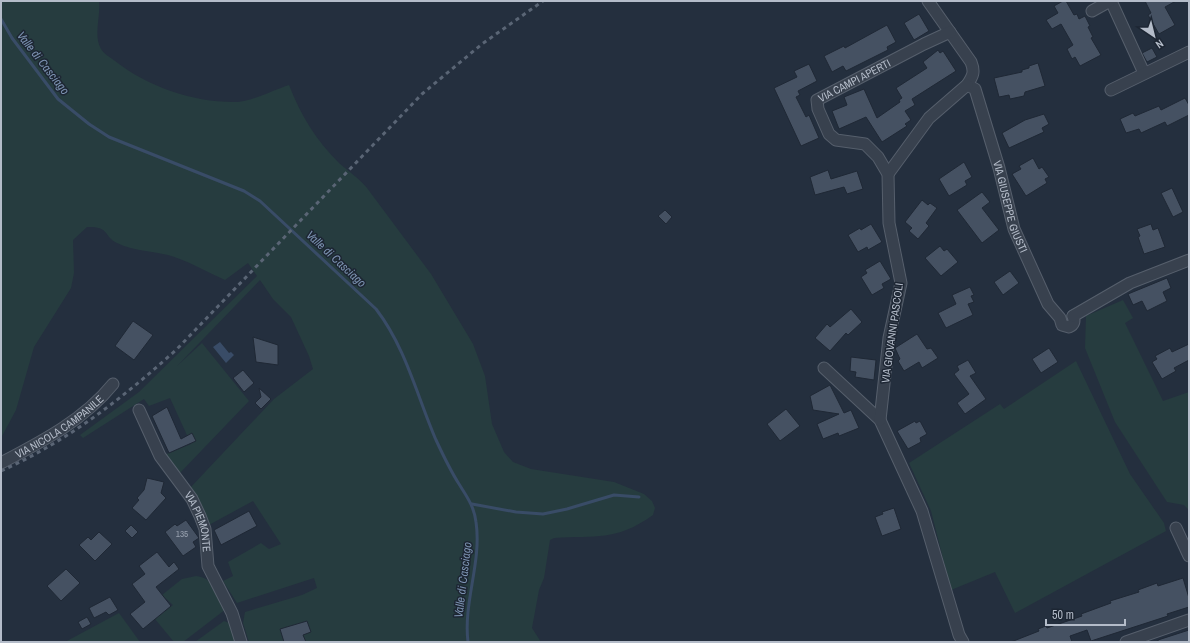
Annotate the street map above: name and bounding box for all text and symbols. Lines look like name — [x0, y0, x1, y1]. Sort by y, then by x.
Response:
north arrow — [1134, 16, 1174, 56]
water label: Valle di Casciago — [13, 28, 73, 98]
text: N — [1153, 37, 1166, 52]
street label: VIA CAMPI APERTI — [816, 56, 893, 105]
street label: VIA GIUSEPPE GIUSTI — [990, 159, 1031, 255]
water label: Valle di Casciago — [303, 227, 370, 291]
street label: VIA GIOVANNI PASCOLI — [878, 282, 906, 384]
street label: VIA NICOLA CAMPANILE — [13, 392, 106, 461]
street label: VIA PIEMONTE — [182, 488, 214, 552]
house number: 135 — [176, 528, 188, 540]
water label: Valle di Casciago — [450, 541, 476, 619]
scale bar — [1046, 601, 1125, 627]
text: 50 m — [1052, 607, 1074, 623]

